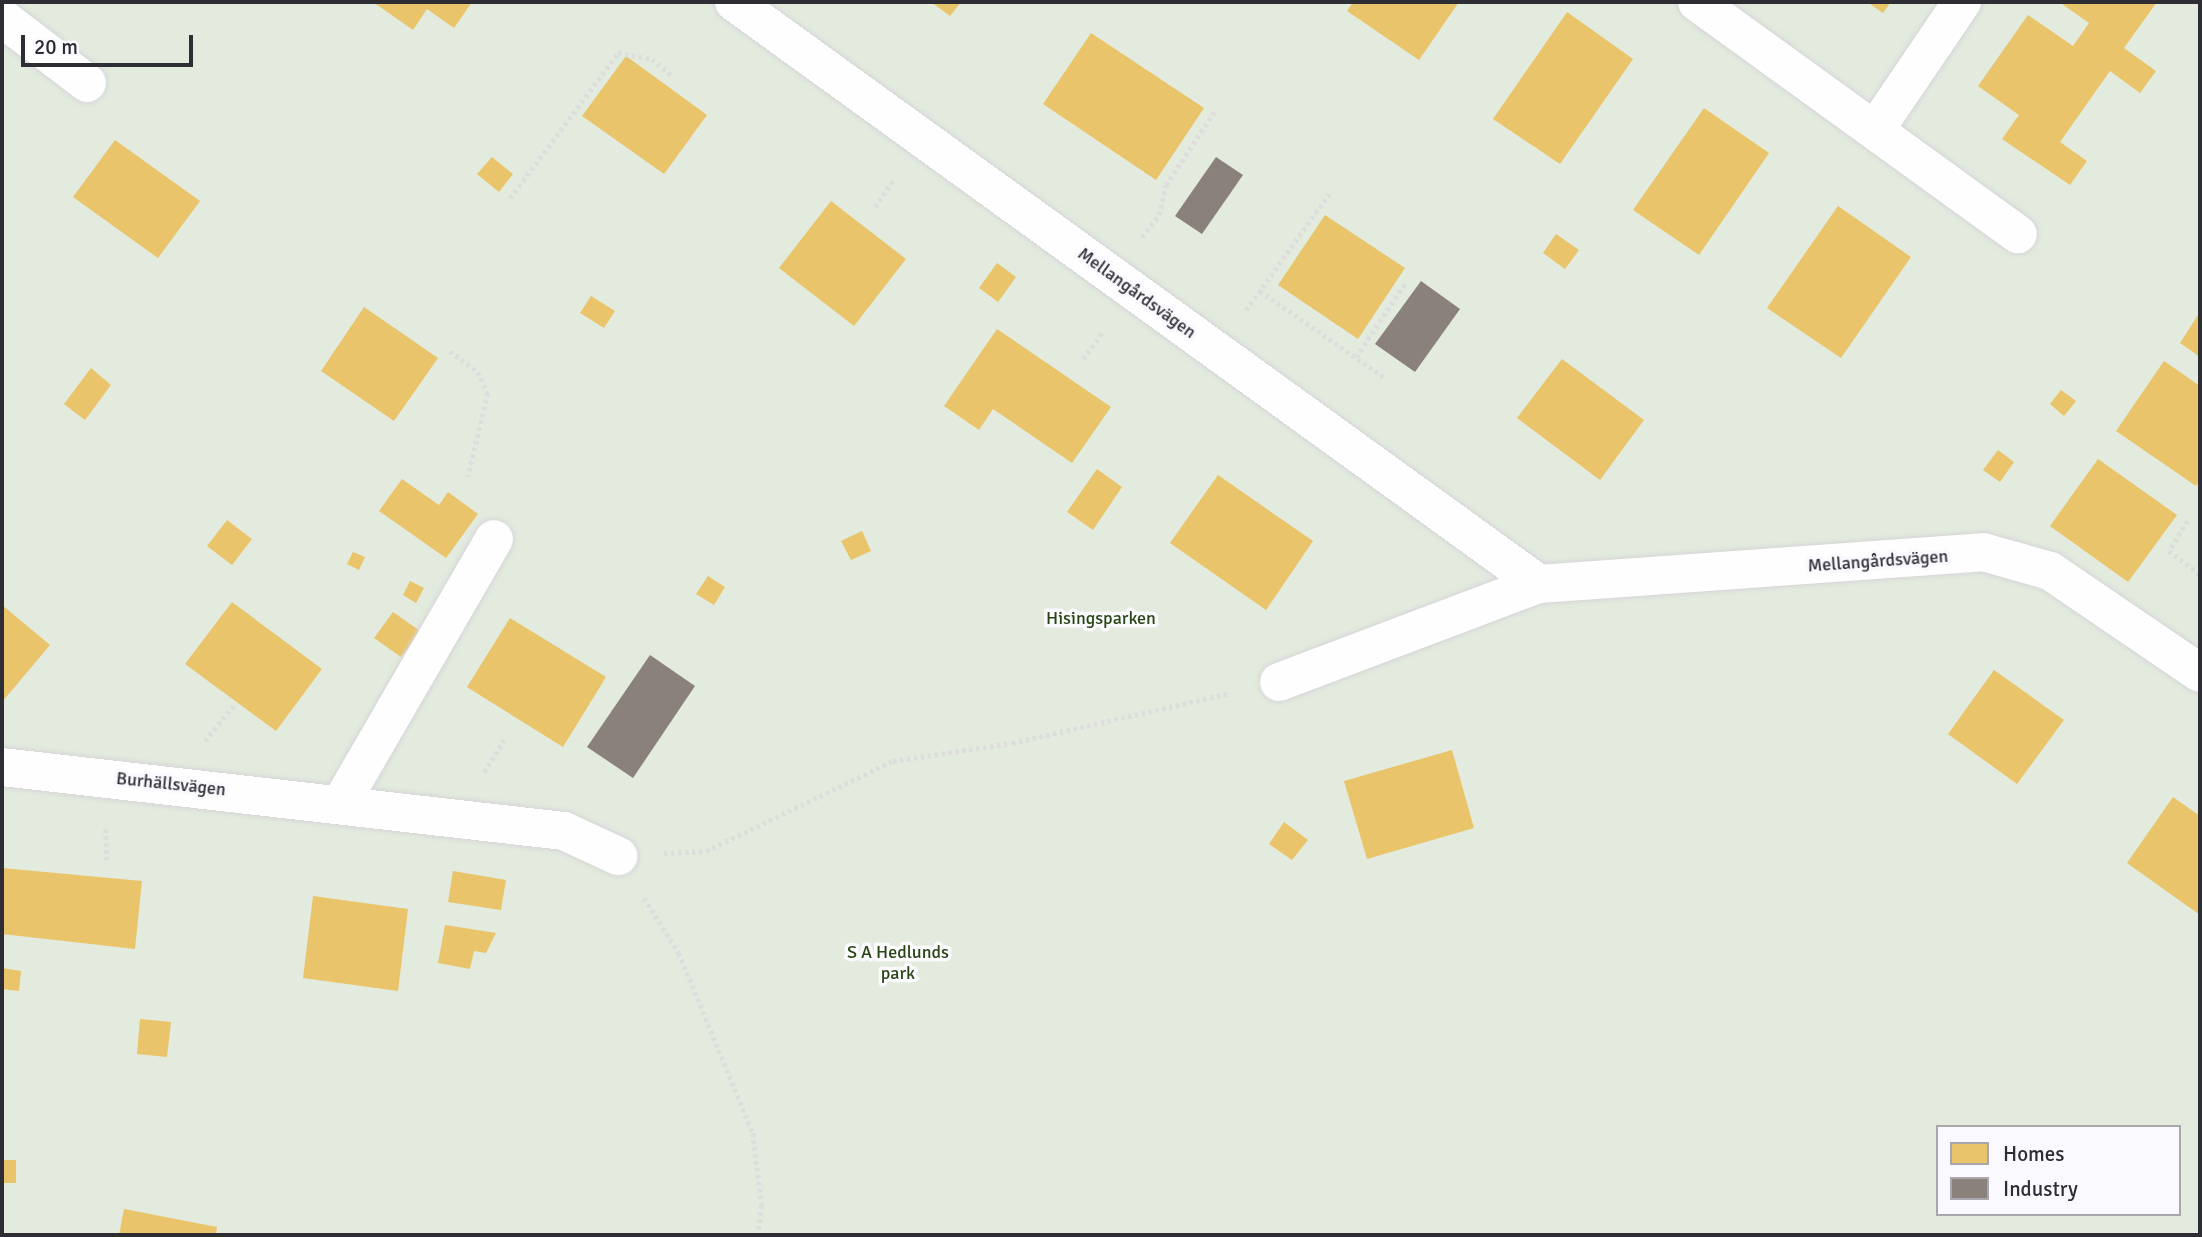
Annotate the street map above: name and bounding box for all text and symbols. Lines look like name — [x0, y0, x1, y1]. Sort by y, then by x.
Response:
scale bar — [24, 21, 196, 65]
text: 20 m — [34, 34, 78, 60]
street label: Mellangårdsvägen — [1074, 243, 1200, 343]
street label: Mellangårdsvägen — [1807, 545, 1949, 577]
park label: Hisingsparken — [1046, 607, 1156, 629]
street label: Burhällsvägen — [115, 768, 227, 800]
park label: S A Hedlunds park — [847, 942, 949, 984]
legend — [1936, 1125, 2181, 1216]
text: Homes — [2003, 1141, 2065, 1167]
text: Industry — [2003, 1176, 2078, 1202]

